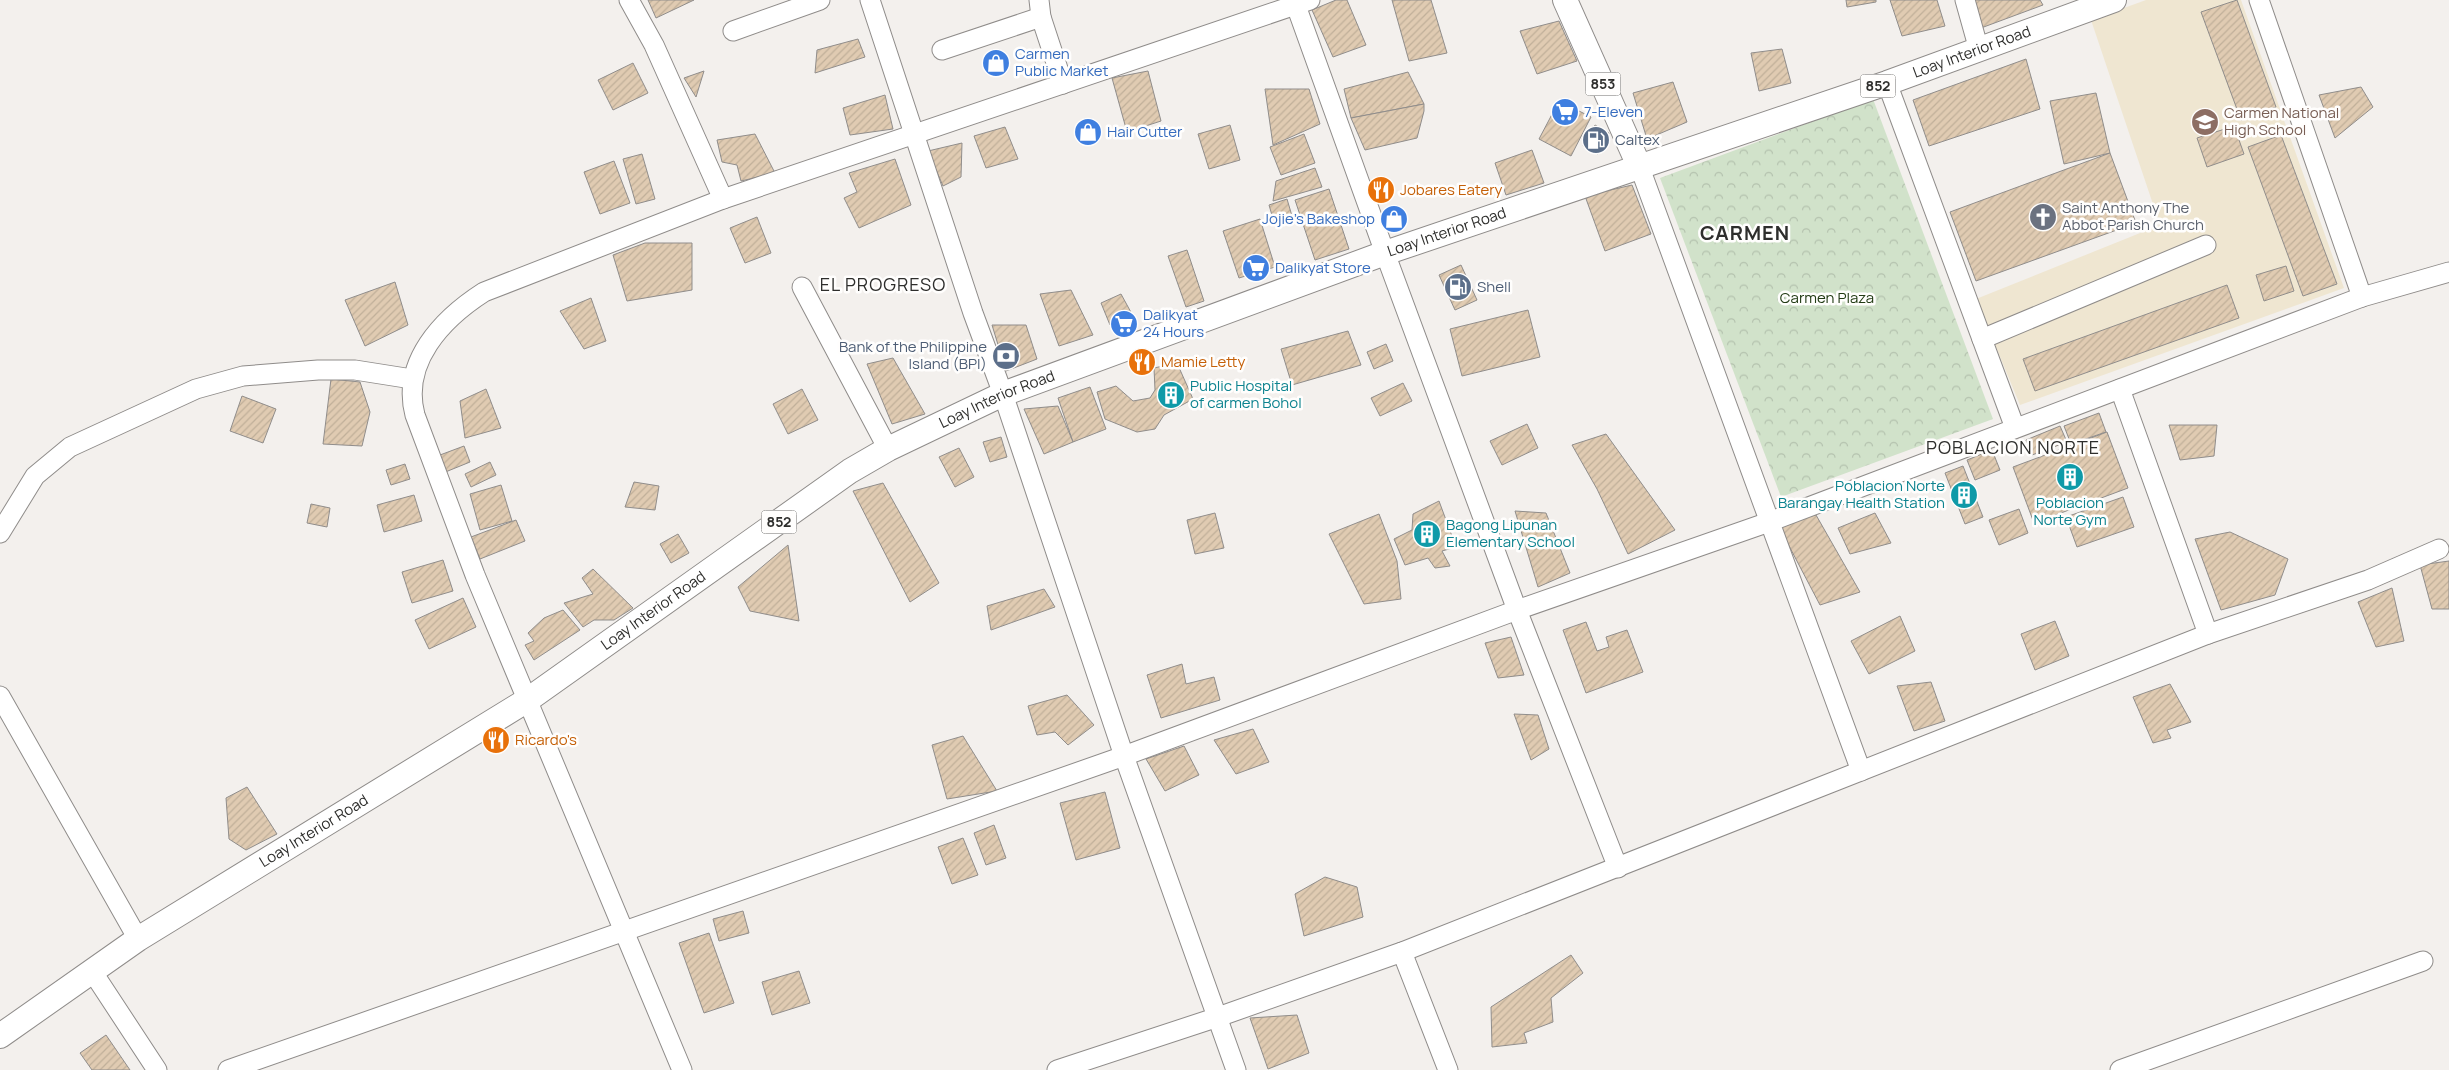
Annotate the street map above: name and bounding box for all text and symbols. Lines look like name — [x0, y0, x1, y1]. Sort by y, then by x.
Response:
street label: Loay Interior Road — [1910, 20, 2033, 83]
place label: Carmen Public Market — [1015, 43, 1109, 81]
shop icon: Carmen Public Market — [981, 48, 1011, 78]
road number: 853 — [1586, 72, 1620, 96]
road number: 852 — [1860, 74, 1896, 98]
supermarket icon: 7-Eleven — [1550, 97, 1580, 127]
place label: 7-Eleven — [1584, 101, 1643, 122]
place label: Carmen National High School — [2224, 102, 2339, 140]
school or university icon: Carmen National High School — [2190, 107, 2220, 137]
shop icon: Hair Cutter — [1073, 117, 1103, 147]
place label: Hair Cutter — [1107, 121, 1183, 142]
fuel station icon: Caltex — [1581, 125, 1611, 155]
place label: Caltex — [1615, 129, 1660, 150]
restaurant icon: Jobares Eatery — [1366, 175, 1396, 205]
place label: Jobares Eatery — [1400, 179, 1503, 200]
place label: Saint Anthony The Abbot Parish Church — [2062, 197, 2204, 235]
street label: Loay Interior Road — [1384, 202, 1509, 261]
church icon: Saint Anthony The Abbot Parish Church — [2028, 202, 2058, 232]
shop icon: Jojie's Bakeshop — [1379, 204, 1409, 234]
place label: Jojie's Bakeshop — [1262, 208, 1375, 229]
district label: CARMEN — [1700, 219, 1790, 246]
supermarket icon: Dalikyat Store — [1241, 253, 1271, 283]
place label: Dalikyat Store — [1275, 257, 1371, 278]
district label: EL PROGRESO — [820, 272, 946, 296]
fuel station icon: Shell — [1443, 272, 1473, 302]
place label: Shell — [1477, 276, 1511, 297]
park label: Carmen Plaza — [1780, 287, 1874, 308]
place label: Dalikyat 24 Hours — [1143, 304, 1204, 342]
supermarket icon: Dalikyat 24 Hours — [1109, 309, 1139, 339]
place label: Bank of the Philippine Island (BPI) — [839, 336, 987, 374]
bank icon: Bank of the Philippine Island (BPI) — [991, 341, 1021, 371]
restaurant icon: Mamie Letty — [1127, 347, 1157, 377]
place label: Mamie Letty — [1161, 351, 1245, 372]
street label: Loay Interior Road — [935, 365, 1058, 433]
place label: Public Hospital of carmen Bohol — [1190, 375, 1302, 413]
building icon: Public Hospital of carmen Bohol — [1156, 380, 1186, 410]
district label: POBLACION NORTE — [1926, 435, 2100, 459]
building icon: Poblacion Norte Gym — [2055, 462, 2085, 492]
place label: Poblacion Norte Barangay Health Station — [1778, 475, 1945, 513]
building icon: Poblacion Norte Barangay Health Station — [1949, 480, 1979, 510]
place label: Poblacion Norte Gym — [2033, 492, 2107, 530]
road number: 852 — [762, 511, 796, 534]
place label: Bagong Lipunan Elementary School — [1446, 514, 1575, 552]
building icon: Bagong Lipunan Elementary School — [1412, 519, 1442, 549]
street label: Loay Interior Road — [596, 566, 710, 655]
restaurant icon: Ricardo's — [481, 725, 511, 755]
place label: Ricardo's — [515, 729, 577, 750]
street label: Loay Interior Road — [255, 789, 372, 872]

